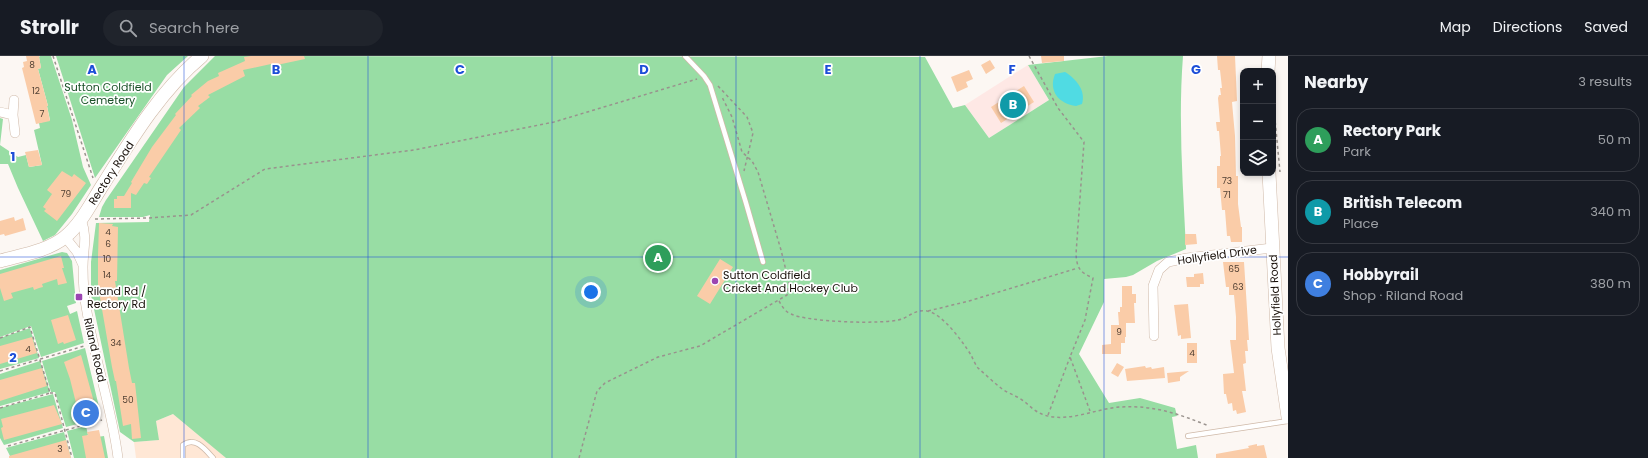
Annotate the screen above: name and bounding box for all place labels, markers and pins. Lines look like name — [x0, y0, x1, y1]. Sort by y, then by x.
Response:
pin: B — [1000, 90, 1026, 120]
pin: A — [645, 243, 671, 273]
place label: Sutton Coldfield Cricket And Hockey Club — [723, 267, 858, 296]
marker: Sutton Coldfield Cricket And Hockey Club — [710, 276, 720, 286]
place label: Riland Rd / Rectory Rd — [87, 283, 146, 312]
marker: Riland Rd / Rectory Rd — [74, 292, 84, 302]
pin: C — [73, 398, 99, 428]

